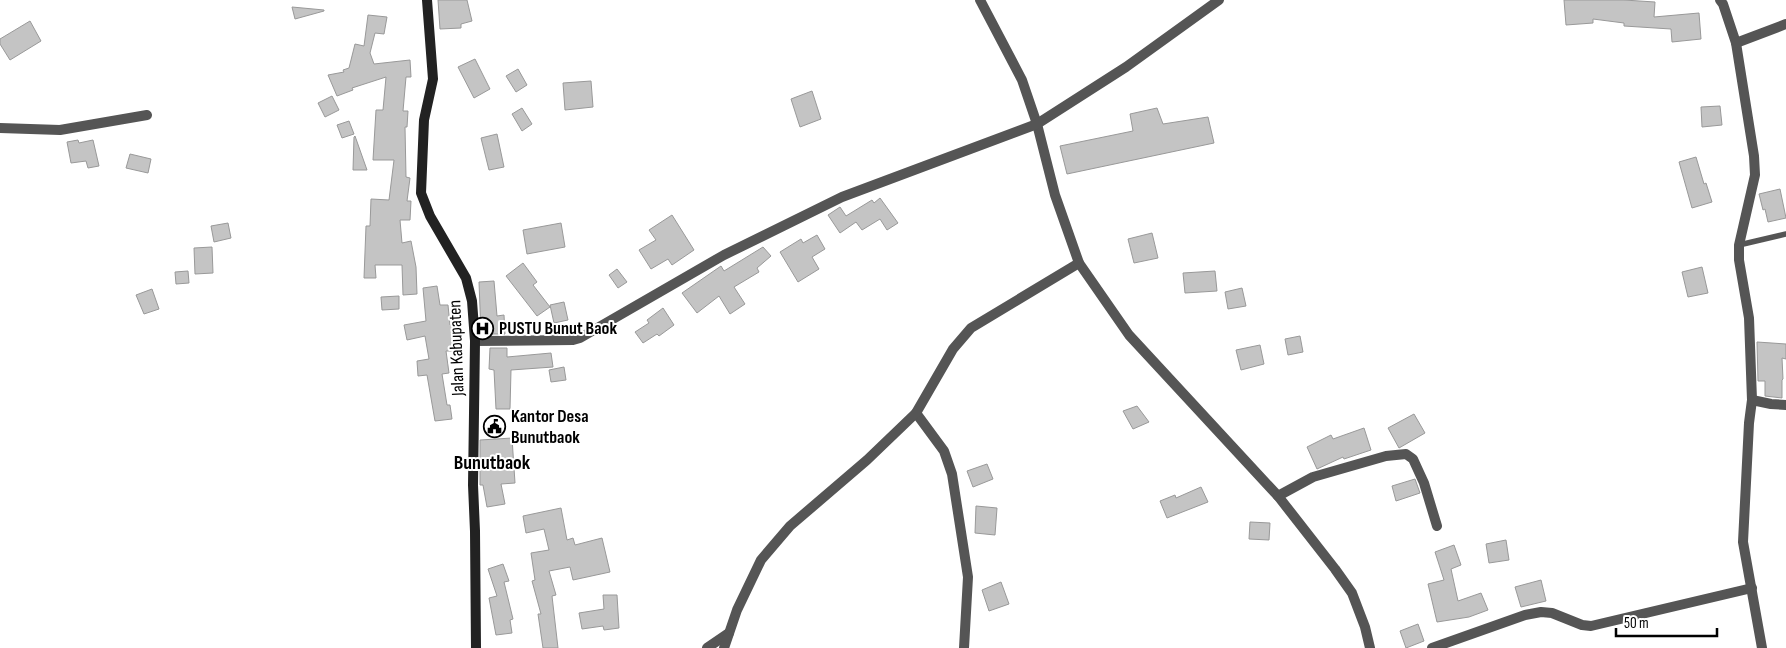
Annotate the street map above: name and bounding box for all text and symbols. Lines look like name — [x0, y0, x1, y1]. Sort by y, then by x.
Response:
street label: Jalan Kabupaten — [444, 300, 469, 397]
hospital icon: PUSTU Bunut Baok — [471, 316, 495, 340]
place label: PUSTU Bunut Baok — [499, 318, 617, 339]
place label: Kantor Desa Bunutbaok — [511, 406, 589, 448]
public building icon: Kantor Desa Bunutbaok — [483, 414, 507, 438]
district label: Bunutbaok — [454, 451, 531, 475]
scale bar — [1616, 606, 1717, 638]
text: 50 m — [1624, 614, 1649, 633]

